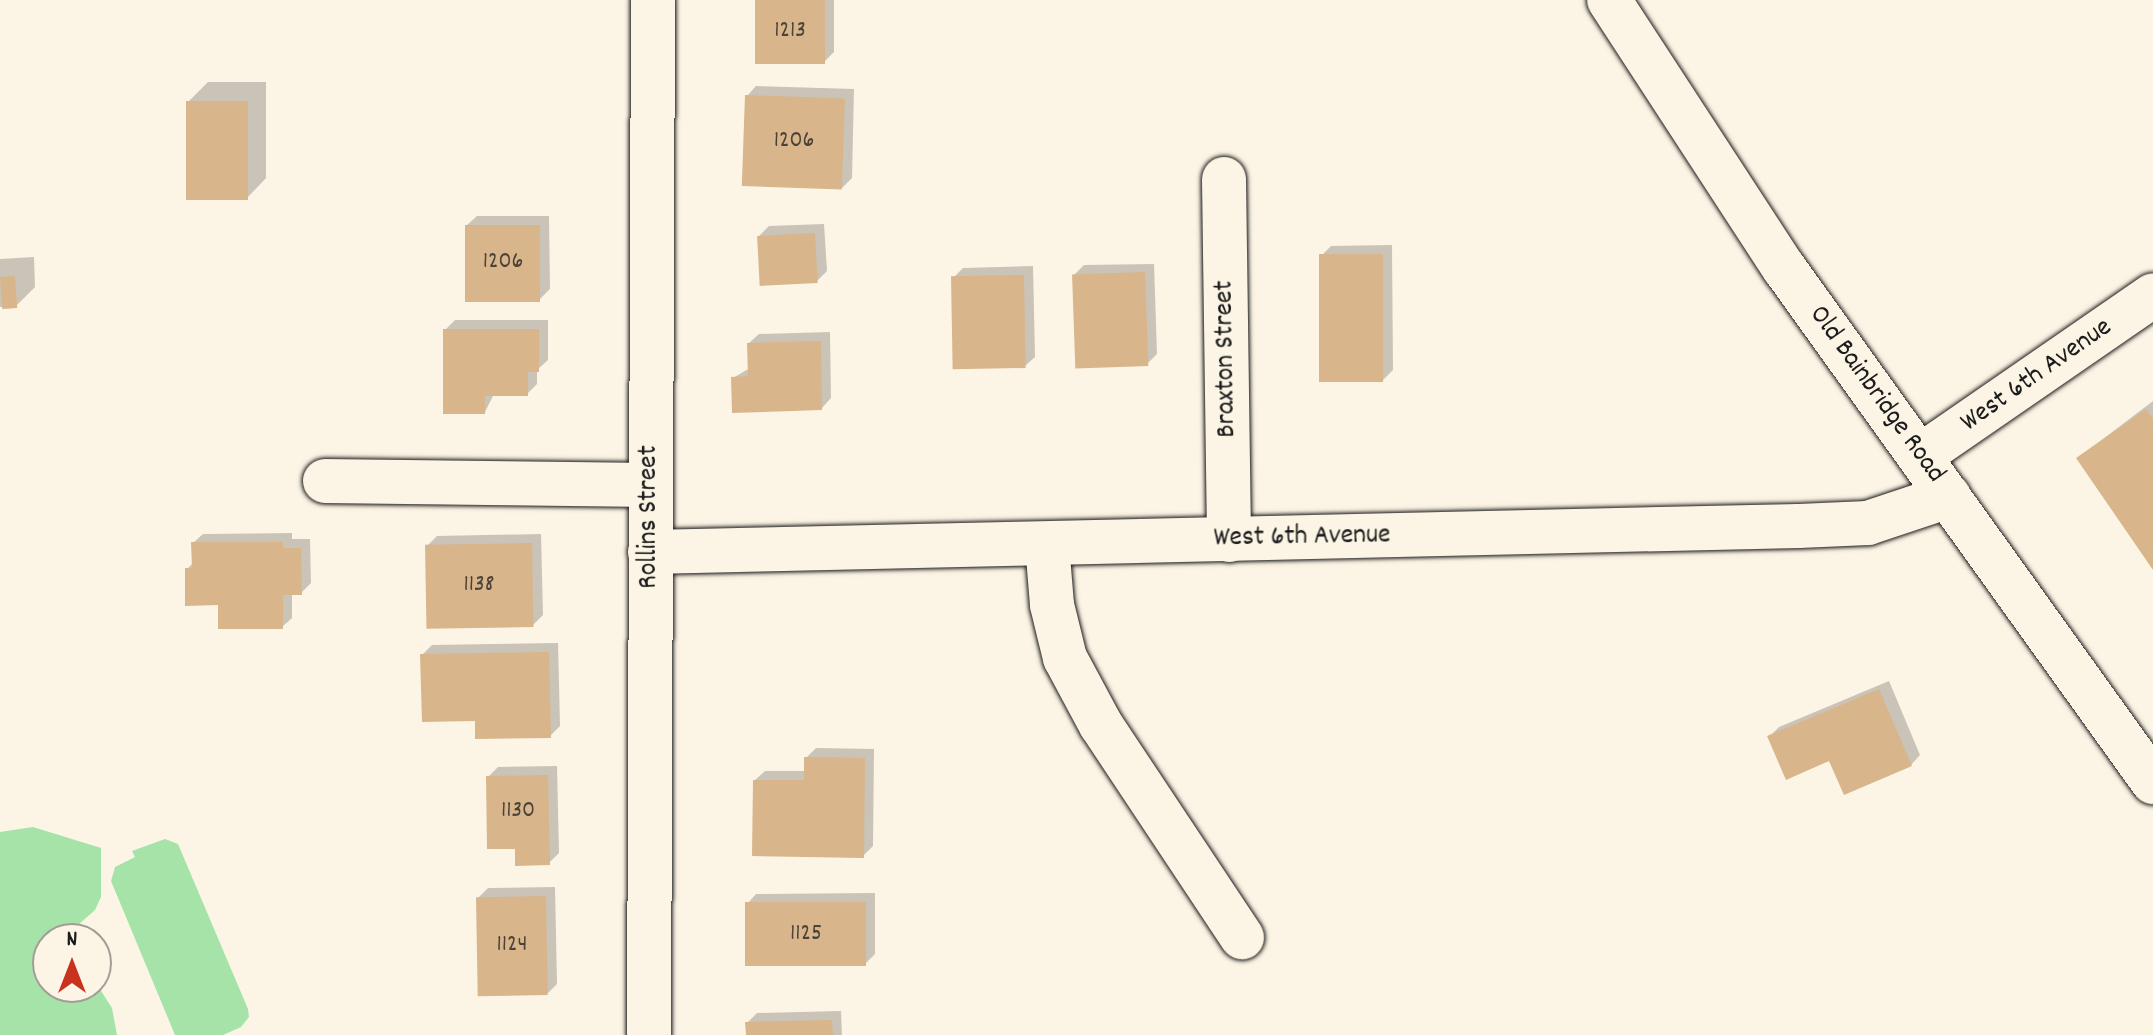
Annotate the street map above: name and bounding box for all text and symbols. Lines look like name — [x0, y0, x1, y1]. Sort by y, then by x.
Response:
house number: 1213 — [774, 18, 806, 46]
house number: 1206 — [774, 128, 814, 156]
house number: 1206 — [483, 249, 523, 277]
street label: Braxton Street — [1209, 280, 1245, 438]
street label: Old Bainbridge Road — [1800, 300, 1952, 490]
street label: West 6th Avenue — [1955, 312, 2119, 440]
street label: Rollins Street — [633, 445, 667, 589]
street label: West 6th Avenue — [1213, 520, 1391, 556]
house number: 1138 — [464, 572, 494, 600]
house number: 1130 — [501, 798, 535, 826]
house number: 1125 — [790, 921, 822, 949]
north arrow — [32, 923, 112, 1003]
text: N — [67, 925, 77, 956]
house number: 1124 — [497, 932, 527, 960]

